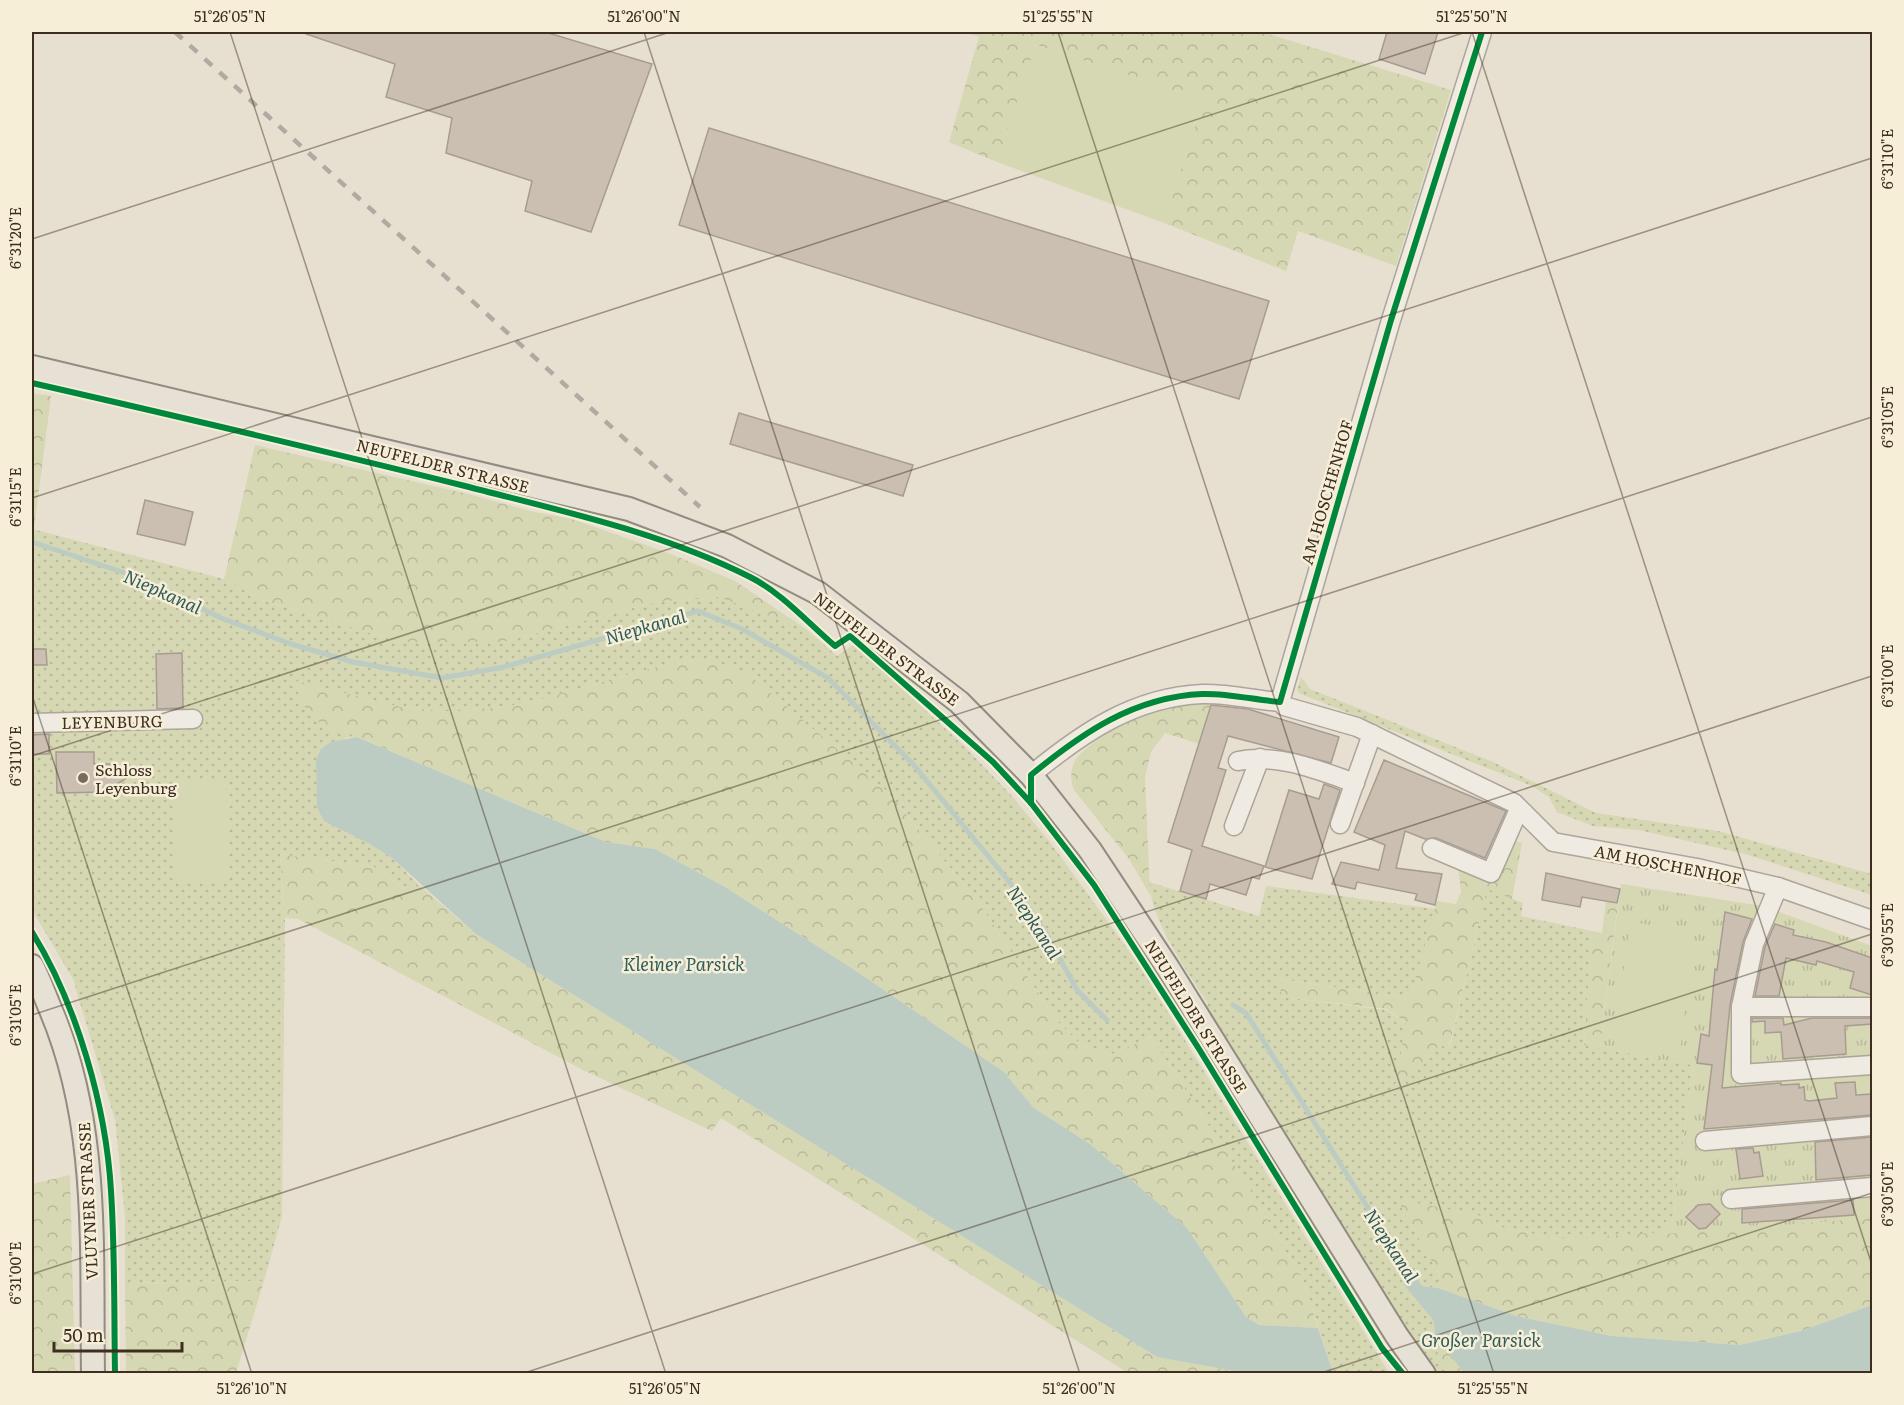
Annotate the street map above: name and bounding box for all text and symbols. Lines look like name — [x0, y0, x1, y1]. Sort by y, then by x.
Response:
text: 51°26'05"N — [194, 4, 266, 27]
text: 51°26'00"N — [607, 4, 681, 27]
text: 51°25'55"N — [1023, 4, 1093, 27]
text: 51°25'50"N — [1436, 4, 1508, 27]
text: 6°31'10"E — [1875, 129, 1898, 189]
text: 6°31'20"E — [3, 207, 26, 269]
text: 6°31'05"E — [1875, 386, 1898, 448]
street label: AM HOSCHENHOF — [1294, 417, 1358, 567]
street label: NEUFELDER STRASSE — [354, 432, 532, 498]
text: 6°31'15"E — [3, 467, 26, 527]
water label: Niepkanal — [120, 562, 207, 621]
street label: NEUFELDER STRASSE — [809, 585, 965, 711]
water label: Niepkanal — [601, 601, 690, 650]
text: 6°31'00"E — [1875, 645, 1898, 708]
street label: LEYENBURG — [61, 708, 163, 734]
text: 6°31'10"E — [3, 726, 26, 786]
place label: Schloss Leyenburg — [95, 757, 177, 799]
marker: Schloss Leyenburg — [76, 771, 90, 785]
street label: AM HOSCHENHOF — [1592, 838, 1744, 890]
water label: Niepkanal — [1001, 880, 1069, 965]
text: 6°30'55"E — [1875, 903, 1898, 967]
street label: NEUFELDER STRASSE — [1140, 934, 1254, 1098]
water label: Kleiner Parsick — [623, 950, 745, 977]
text: 6°31'05"E — [3, 984, 26, 1046]
street label: VLUYNER STRASSE — [71, 1122, 103, 1280]
text: 6°30'50"E — [1875, 1162, 1898, 1226]
water label: Niepkanal — [1358, 1203, 1426, 1288]
text: 6°31'00"E — [3, 1242, 26, 1305]
scale bar — [54, 1315, 182, 1353]
text: 50 m — [63, 1321, 104, 1348]
water label: Großer Parsick — [1421, 1326, 1541, 1353]
text: 51°26'10"N — [217, 1376, 287, 1399]
text: 51°26'05"N — [629, 1376, 701, 1399]
text: 51°26'00"N — [1042, 1376, 1116, 1399]
text: 51°25'55"N — [1458, 1376, 1528, 1399]

